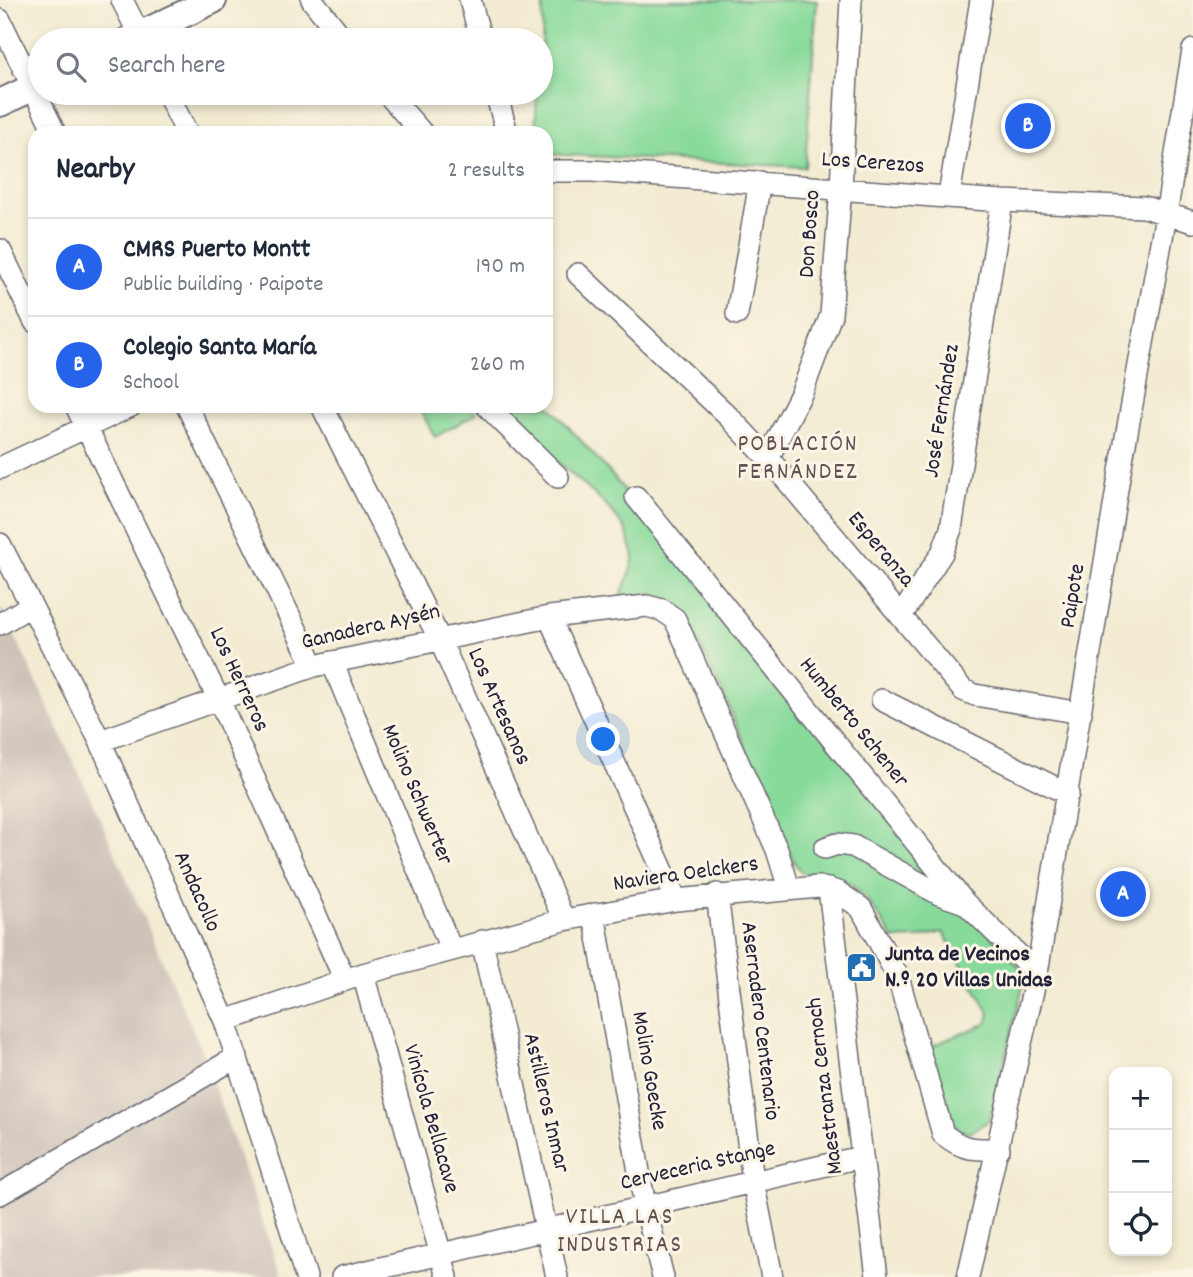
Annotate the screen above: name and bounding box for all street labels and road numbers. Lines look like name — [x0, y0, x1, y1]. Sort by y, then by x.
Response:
street label: Los Cerezos — [820, 144, 926, 184]
street label: Don Bosco — [791, 189, 831, 279]
street label: José Fernández — [916, 342, 970, 480]
street label: Esperanza — [838, 505, 922, 596]
street label: Paipote — [1053, 561, 1095, 631]
street label: Ganadera Aysén — [298, 596, 444, 660]
street label: Los Herreros — [199, 622, 277, 738]
street label: Los Artesanos — [457, 643, 539, 771]
street label: Humberto Schener — [790, 651, 916, 796]
street label: Molino Schwerter — [371, 719, 461, 871]
street label: Andacollo — [164, 846, 228, 938]
street label: Naviera Oelckers — [611, 848, 761, 902]
street label: Aserradero Centenario — [730, 920, 788, 1122]
street label: Maestranza Cernoch — [799, 996, 853, 1176]
street label: Molino Goecke — [621, 1009, 675, 1133]
street label: Astilleros Inmar — [513, 1030, 577, 1177]
street label: Vinícola Bellacave — [393, 1041, 467, 1197]
street label: Cerveceria Stange — [617, 1133, 779, 1201]

